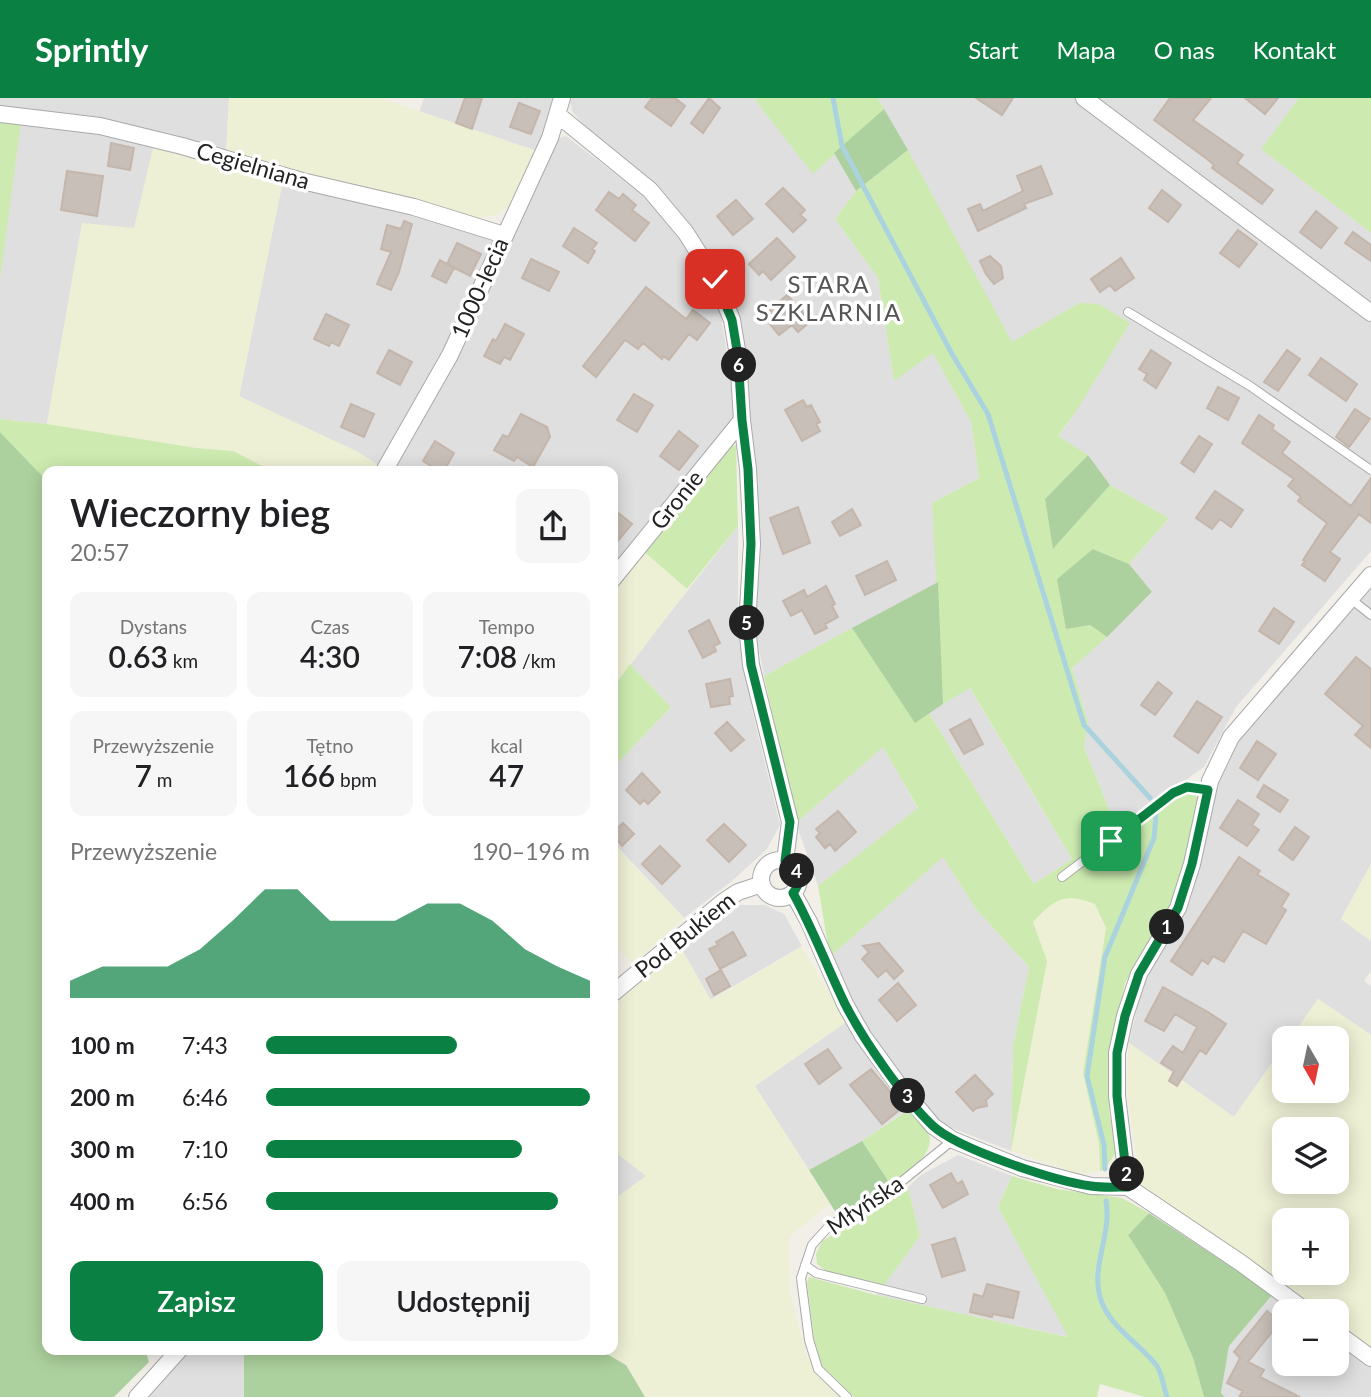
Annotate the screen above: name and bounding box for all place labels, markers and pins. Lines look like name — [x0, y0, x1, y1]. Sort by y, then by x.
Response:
pin — [685, 249, 745, 309]
pin: 6 — [722, 348, 756, 382]
pin: 5 — [730, 606, 764, 640]
pin — [1081, 811, 1141, 871]
pin: 4 — [780, 854, 814, 888]
pin: 1 — [1150, 910, 1184, 944]
pin: 3 — [890, 1079, 926, 1114]
pin: 2 — [1110, 1156, 1144, 1192]

